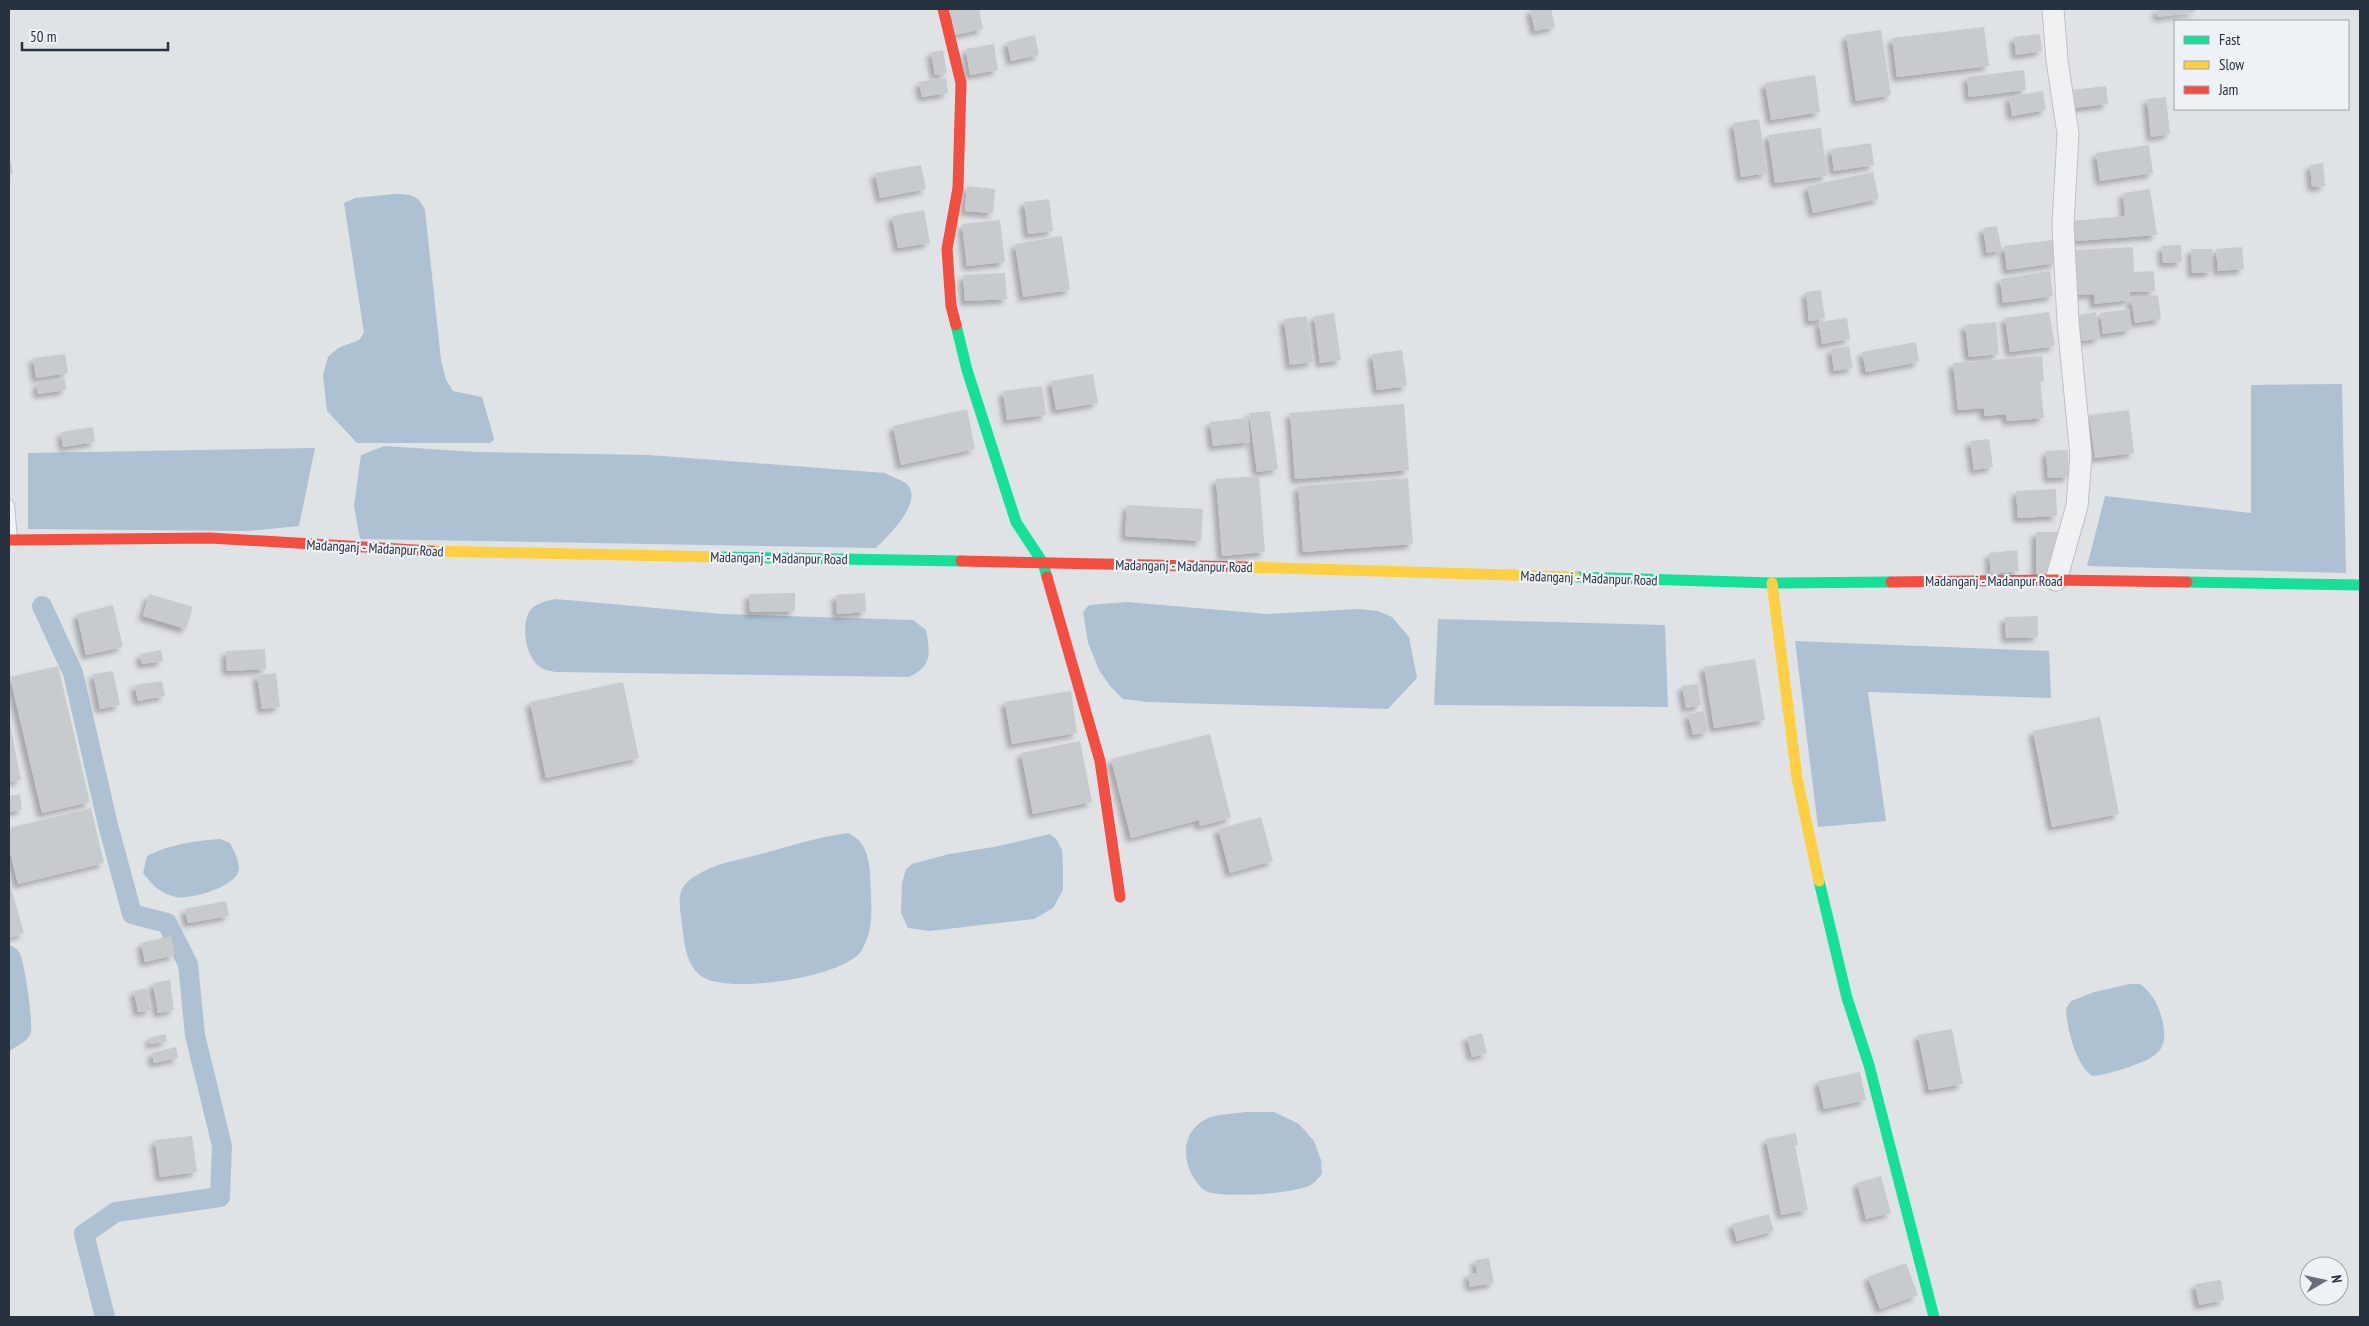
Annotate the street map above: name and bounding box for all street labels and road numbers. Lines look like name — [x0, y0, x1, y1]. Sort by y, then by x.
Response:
street label: Madanganj - Madanpur Road — [306, 535, 444, 561]
street label: Madanganj - Madanpur Road — [710, 548, 848, 568]
street label: Madanganj - Madanpur Road — [1115, 556, 1253, 576]
street label: Madanganj - Madanpur Road — [1520, 567, 1658, 589]
street label: Madanganj - Madanpur Road — [1925, 572, 2063, 590]

